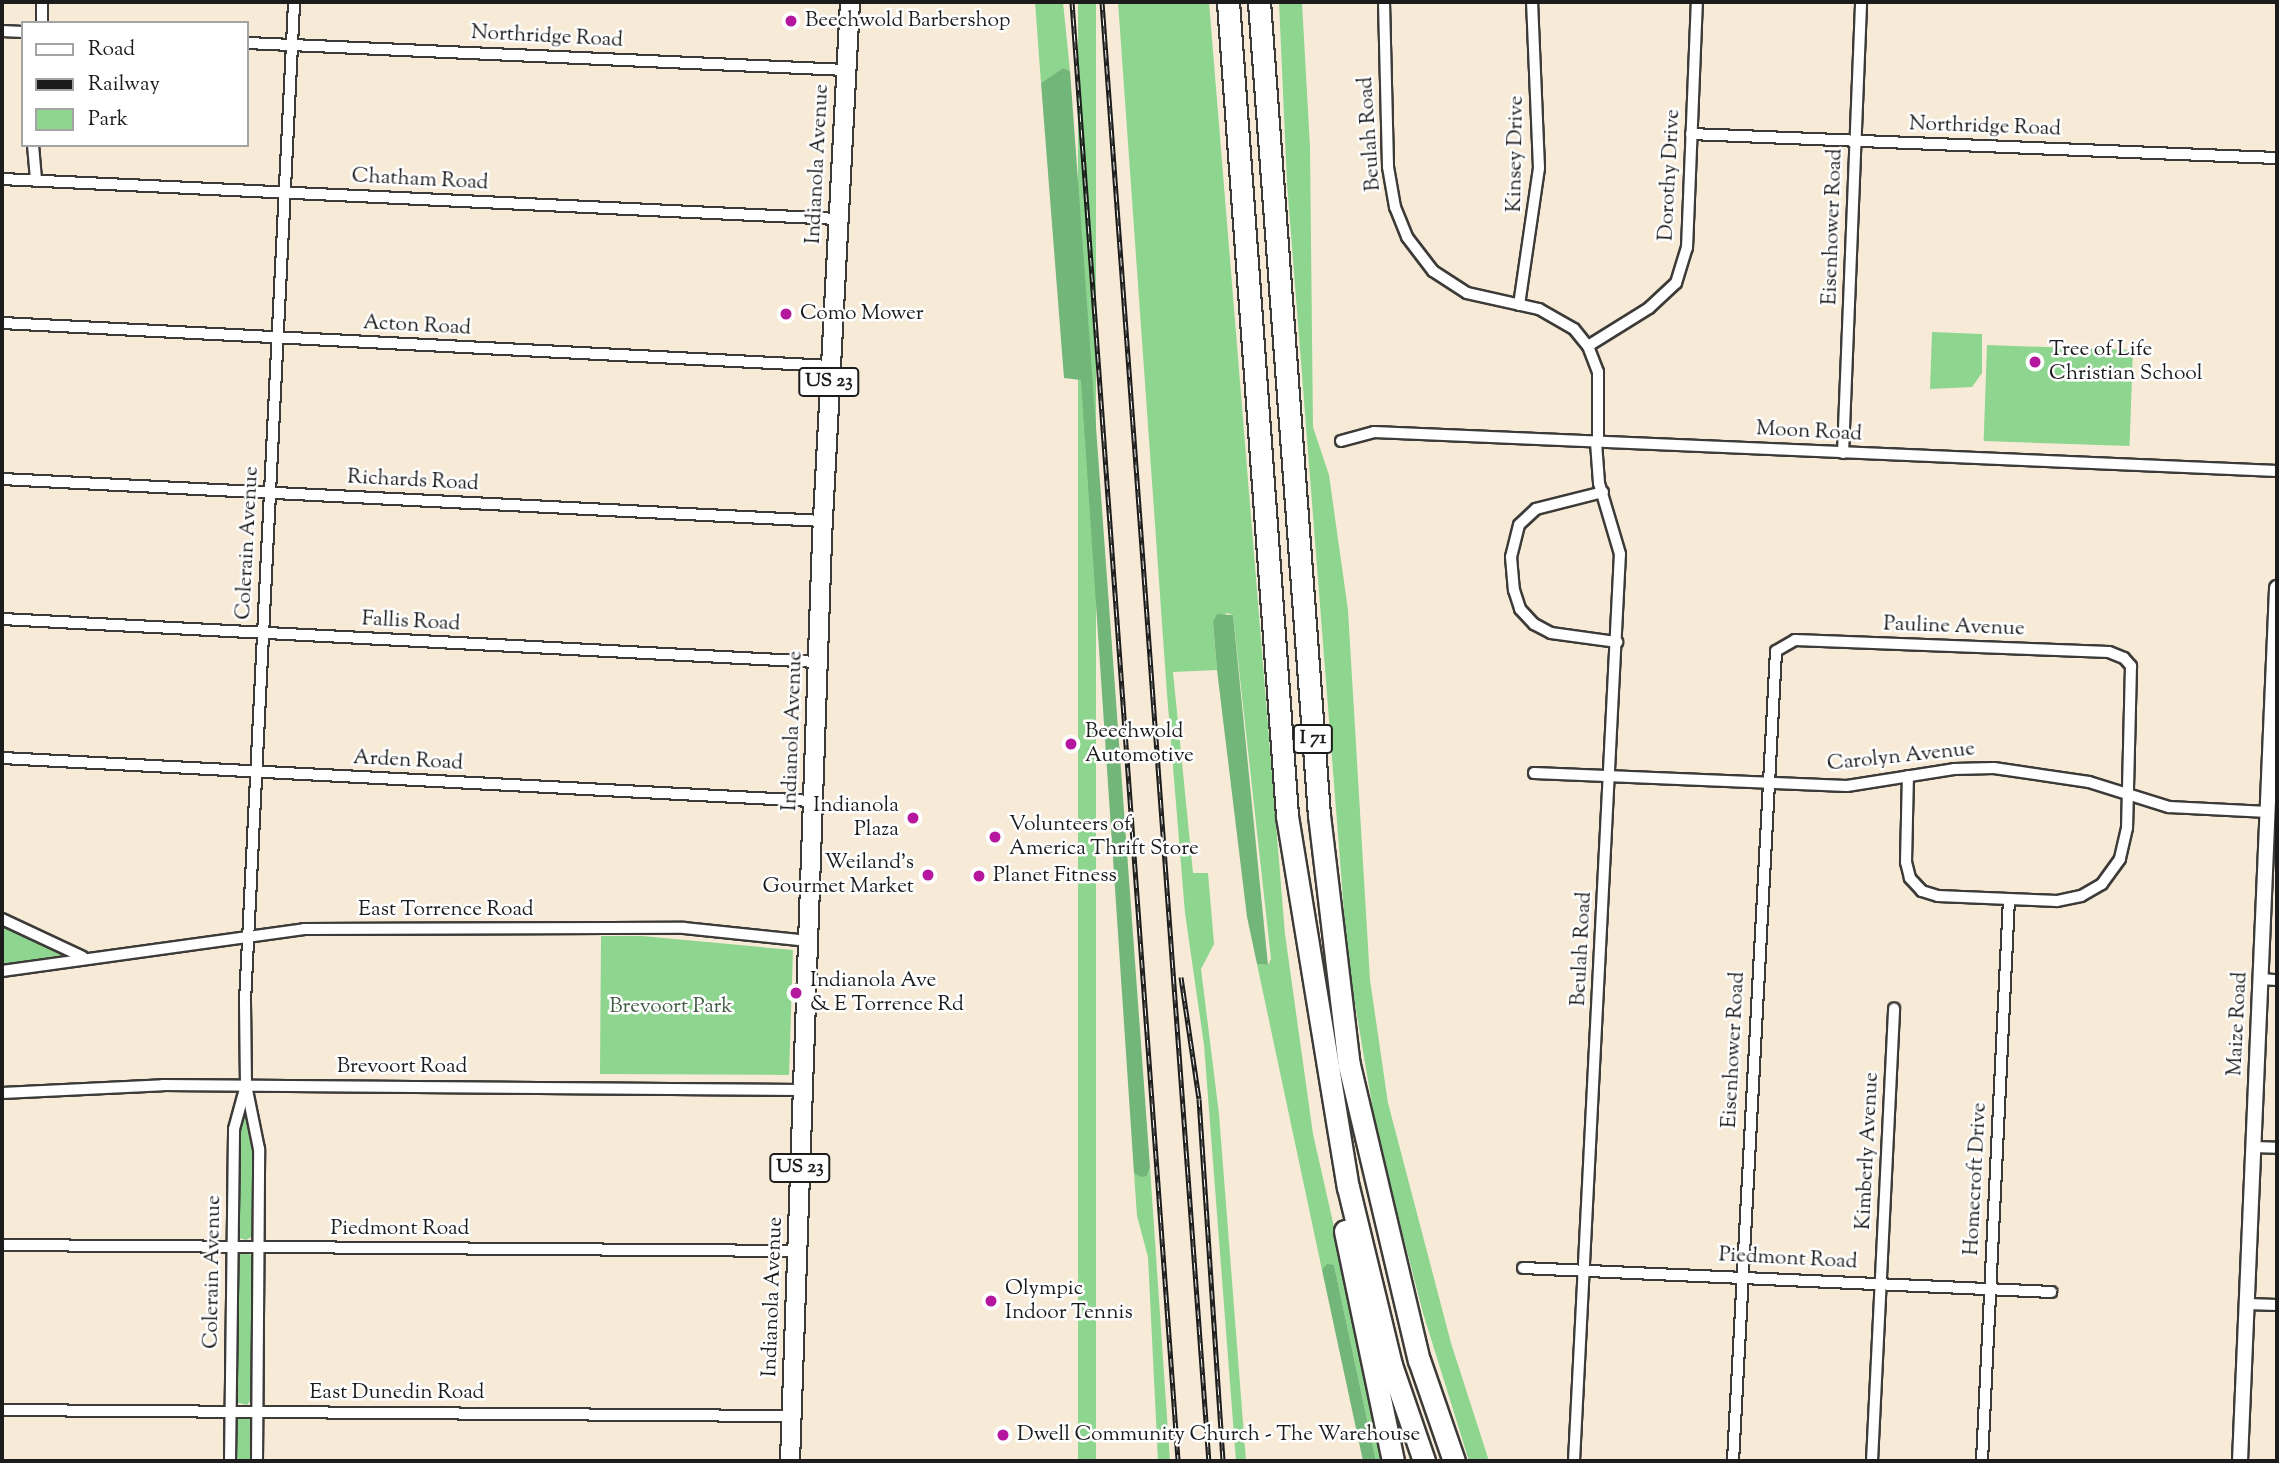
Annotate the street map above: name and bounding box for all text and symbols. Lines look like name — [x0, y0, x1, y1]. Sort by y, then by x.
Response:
place label: Beechwold Barbershop — [805, 8, 1011, 34]
marker: Beechwold Barbershop — [783, 13, 799, 29]
street label: Northridge Road — [470, 20, 624, 54]
legend — [21, 21, 248, 147]
text: Road — [88, 35, 135, 65]
text: Railway — [88, 70, 160, 100]
street label: Beulah Road — [1353, 76, 1387, 192]
street label: Indianola Avenue — [801, 83, 835, 245]
street label: Kinsey Drive — [1502, 95, 1530, 213]
text: Park — [88, 105, 128, 135]
street label: Dorothy Drive — [1654, 108, 1686, 242]
street label: Northridge Road — [1909, 112, 2061, 142]
street label: Eisenhower Road — [1818, 148, 1848, 306]
street label: Chatham Road — [351, 164, 489, 196]
place label: Como Mower — [800, 301, 924, 327]
marker: Como Mower — [778, 306, 794, 322]
street label: Acton Road — [362, 311, 472, 341]
place label: Tree of Life Christian School — [2049, 337, 2203, 387]
marker: Tree of Life Christian School — [2027, 354, 2043, 370]
road number: US 23 — [798, 366, 860, 398]
street label: Moon Road — [1755, 417, 1863, 447]
street label: Richards Road — [347, 465, 479, 497]
street label: Colerain Avenue — [231, 466, 265, 620]
street label: Fallis Road — [361, 607, 461, 637]
street label: Pauline Avenue — [1883, 612, 2025, 642]
street label: Indianola Avenue — [778, 650, 808, 812]
place label: Beechwold Automotive — [1085, 719, 1194, 769]
road number: I 71 — [1292, 724, 1334, 754]
marker: Beechwold Automotive — [1063, 736, 1079, 752]
street label: Carolyn Avenue — [1826, 737, 1976, 777]
street label: Arden Road — [352, 746, 464, 776]
place label: Indianola Plaza — [813, 793, 899, 843]
marker: Indianola Plaza — [905, 810, 921, 826]
place label: Volunteers of America Thrift Store — [1009, 812, 1199, 862]
marker: Volunteers of America Thrift Store — [987, 829, 1003, 845]
place label: Weiland's Gourmet Market — [763, 850, 914, 900]
place label: Planet Fitness — [993, 863, 1117, 889]
marker: Weiland's Gourmet Market — [920, 867, 936, 883]
marker: Planet Fitness — [971, 868, 987, 884]
street label: Beulah Road — [1566, 891, 1598, 1007]
street label: East Torrence Road — [358, 897, 534, 923]
place label: Indianola Ave & E Torrence Rd — [810, 968, 964, 1018]
street label: Eisenhower Road — [1717, 971, 1751, 1129]
street label: Maize Road — [2223, 971, 2253, 1077]
marker: Indianola Ave & E Torrence Rd — [788, 985, 804, 1001]
park label: Brevoort Park — [609, 994, 733, 1020]
street label: Brevoort Road — [337, 1054, 467, 1080]
street label: Kimberly Avenue — [1851, 1071, 1885, 1231]
street label: Homecroft Drive — [1959, 1102, 1993, 1256]
road number: US 23 — [768, 1152, 832, 1184]
street label: Colerain Avenue — [199, 1195, 227, 1349]
street label: Piedmont Road — [331, 1216, 469, 1242]
street label: Indianola Avenue — [758, 1216, 788, 1378]
street label: Piedmont Road — [1718, 1243, 1858, 1275]
place label: Olympic Indoor Tennis — [1005, 1276, 1133, 1326]
marker: Olympic Indoor Tennis — [983, 1293, 999, 1309]
street label: East Dunedin Road — [310, 1380, 484, 1406]
place label: Dwell Community Church - The Warehouse — [1017, 1422, 1420, 1448]
marker: Dwell Community Church - The Warehouse — [995, 1427, 1011, 1443]

